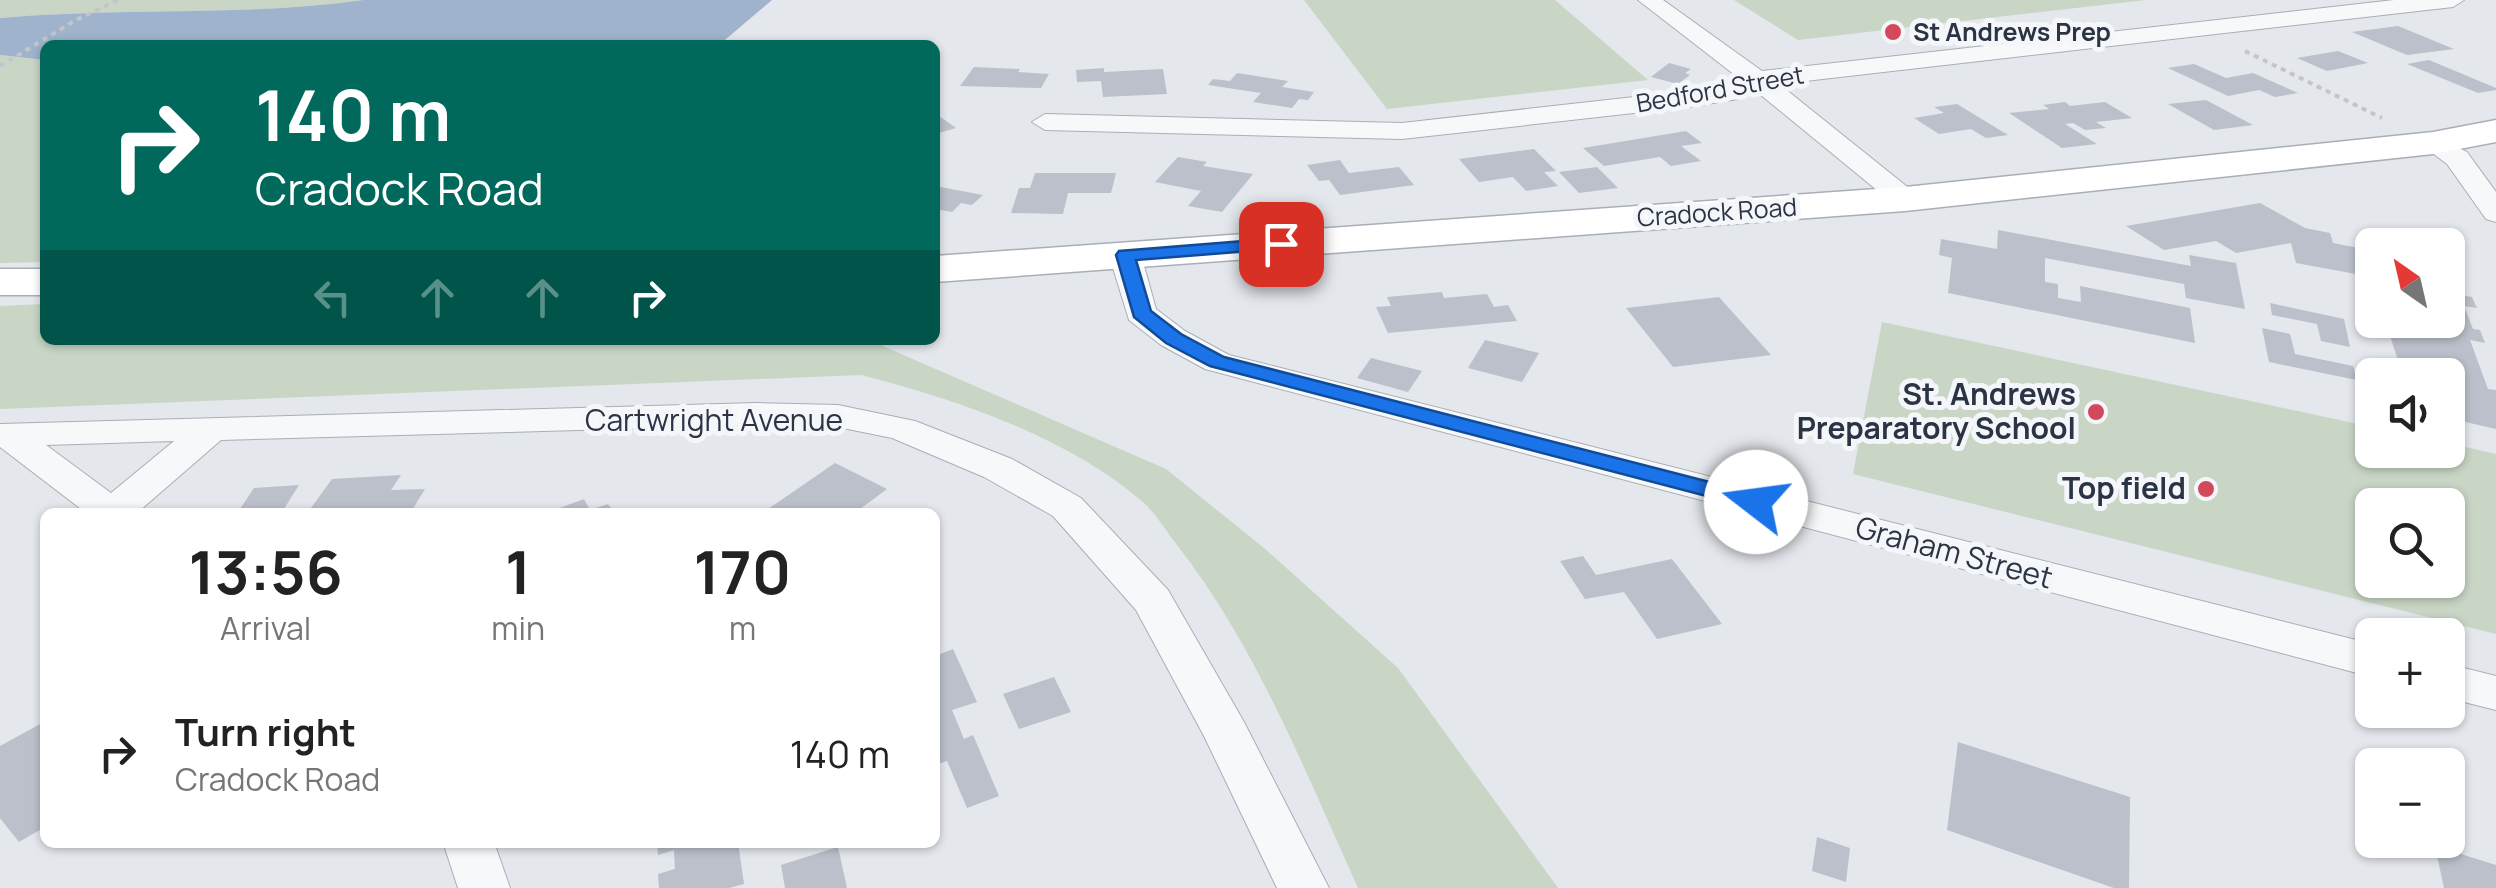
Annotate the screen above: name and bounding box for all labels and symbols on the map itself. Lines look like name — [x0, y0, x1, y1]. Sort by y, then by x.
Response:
place label: St Andrews Prep — [1913, 14, 2111, 49]
marker: St Andrews Prep — [1882, 21, 1904, 43]
street label: Bedford Street — [1633, 57, 1807, 120]
street label: Cradock Road — [1636, 188, 1798, 235]
pin — [1239, 202, 1324, 287]
north arrow — [2355, 228, 2465, 338]
place label: St. Andrews Preparatory School — [1797, 373, 2076, 448]
street label: Cartwright Avenue — [585, 399, 843, 440]
marker: St. Andrews Preparatory School — [2085, 401, 2107, 423]
position arrow — [1704, 450, 1808, 554]
place label: Top field — [2062, 467, 2186, 508]
marker: Top field — [2195, 478, 2217, 500]
street label: Graham Street — [1851, 506, 2057, 598]

